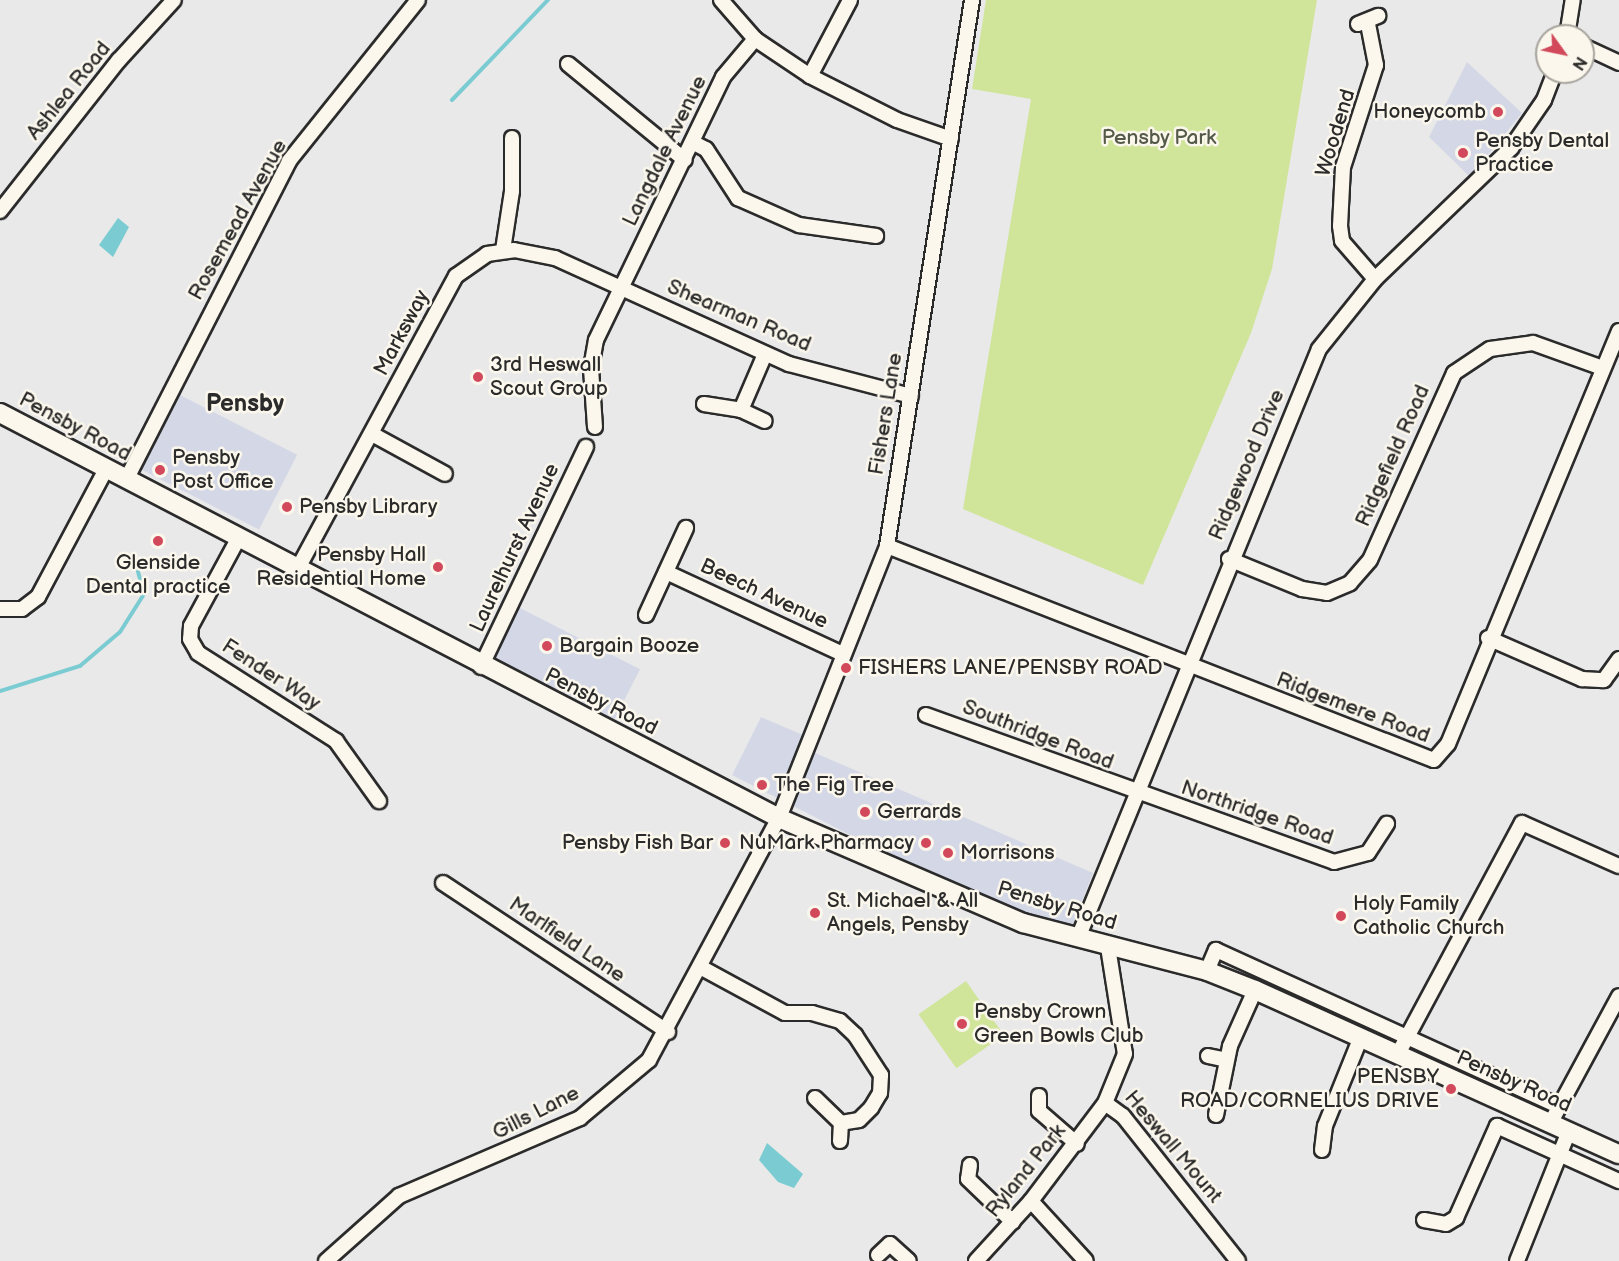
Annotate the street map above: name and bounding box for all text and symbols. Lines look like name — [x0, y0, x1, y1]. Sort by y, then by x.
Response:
north arrow — [1535, 24, 1595, 84]
street label: Ashlea Road — [22, 37, 116, 145]
text: N — [1568, 53, 1590, 73]
street label: Langdale Avenue — [618, 72, 712, 230]
street label: Woodend — [1311, 86, 1361, 180]
place label: Honeycomb — [1373, 99, 1486, 125]
marker: Honeycomb — [1491, 105, 1505, 119]
park label: Pensby Park — [1101, 125, 1217, 151]
place label: Pensby Dental Practice — [1475, 128, 1610, 178]
street label: Rosemead Avenue — [183, 135, 293, 305]
marker: Pensby Dental Practice — [1456, 146, 1470, 160]
street label: Shearman Road — [663, 274, 815, 358]
street label: Marksway — [369, 286, 435, 380]
street label: Fishers Lane — [864, 351, 908, 477]
place label: 3rd Heswall Scout Group — [490, 352, 608, 402]
marker: 3rd Heswall Scout Group — [471, 370, 485, 384]
street label: Ridgefield Road — [1351, 381, 1435, 531]
street label: Ridgewood Drive — [1204, 386, 1290, 544]
street label: Pensby Road — [14, 387, 136, 467]
district label: Pensby — [206, 390, 284, 418]
place label: Pensby Post Office — [172, 445, 273, 495]
street label: Laurelhurst Avenue — [465, 460, 565, 636]
marker: Pensby Post Office — [153, 463, 167, 477]
place label: Pensby Library — [299, 494, 439, 520]
marker: Pensby Library — [280, 500, 294, 514]
marker: Glenside Dental practice — [151, 534, 165, 548]
place label: Pensby Hall Residential Home — [256, 542, 426, 592]
place label: Glenside Dental practice — [86, 550, 230, 600]
street label: Beech Avenue — [696, 553, 832, 635]
marker: Pensby Hall Residential Home — [431, 560, 445, 574]
place label: Bargain Booze — [559, 633, 699, 659]
street label: Fender Way — [217, 634, 325, 716]
marker: Bargain Booze — [540, 639, 554, 653]
place label: FISHERS LANE/PENSBY ROAD — [858, 655, 1163, 681]
marker: FISHERS LANE/PENSBY ROAD — [839, 661, 853, 675]
street label: Pensby Road — [540, 663, 662, 741]
street label: Ridgemere Road — [1273, 667, 1433, 749]
street label: Southridge Road — [959, 695, 1117, 775]
place label: The Fig Tree — [774, 772, 895, 798]
street label: Northridge Road — [1178, 775, 1336, 851]
marker: The Fig Tree — [755, 778, 769, 792]
place label: Gerrards — [877, 799, 961, 825]
marker: Gerrards — [858, 805, 872, 819]
place label: Pensby Fish Bar — [560, 830, 713, 856]
place label: NuMark Pharmacy — [739, 830, 914, 856]
marker: Pensby Fish Bar — [718, 836, 732, 850]
marker: NuMark Pharmacy — [919, 836, 933, 850]
place label: Morrisons — [960, 840, 1055, 866]
marker: Morrisons — [941, 846, 955, 860]
street label: Pensby Road — [994, 876, 1120, 936]
place label: St. Michael & All Angels, Pensby — [827, 888, 978, 938]
place label: Holy Family Catholic Church — [1353, 891, 1504, 941]
street label: Marlfield Lane — [504, 892, 630, 988]
marker: St. Michael & All Angels, Pensby — [808, 906, 822, 920]
marker: Holy Family Catholic Church — [1334, 909, 1348, 923]
place label: Pensby Crown Green Bowls Club — [974, 999, 1143, 1049]
marker: Pensby Crown Green Bowls Club — [955, 1017, 969, 1031]
street label: Pensby Road — [1452, 1045, 1576, 1119]
place label: PENSBY ROAD/CORNELIUS DRIVE — [1180, 1064, 1439, 1114]
street label: Gills Lane — [489, 1080, 583, 1146]
marker: PENSBY ROAD/CORNELIUS DRIVE — [1444, 1082, 1458, 1096]
street label: Heswall Mount — [1119, 1086, 1227, 1208]
street label: Ryland Park — [981, 1119, 1071, 1223]

